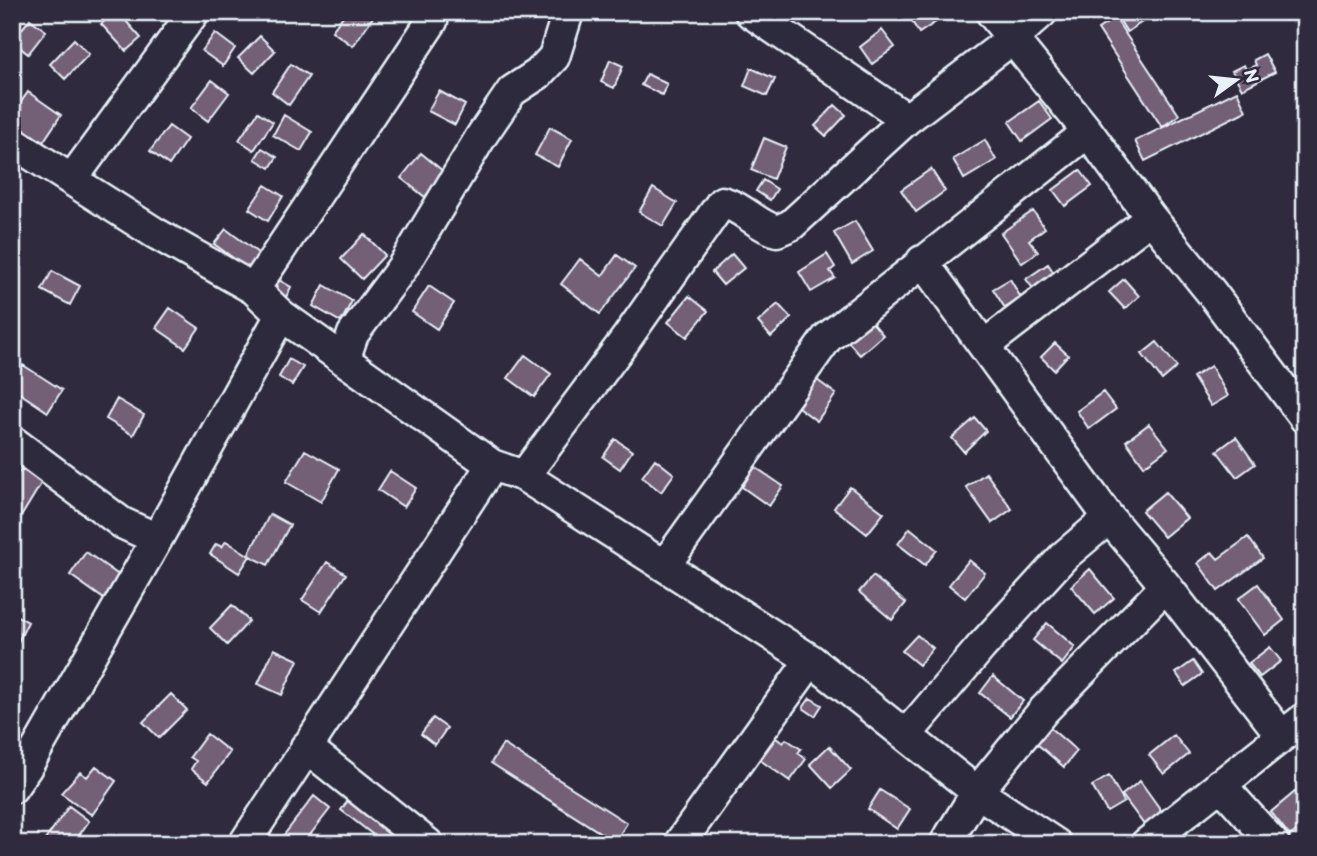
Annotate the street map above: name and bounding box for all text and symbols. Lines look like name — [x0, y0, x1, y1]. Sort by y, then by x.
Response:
north arrow — [1202, 46, 1272, 116]
text: N — [1239, 67, 1265, 85]

